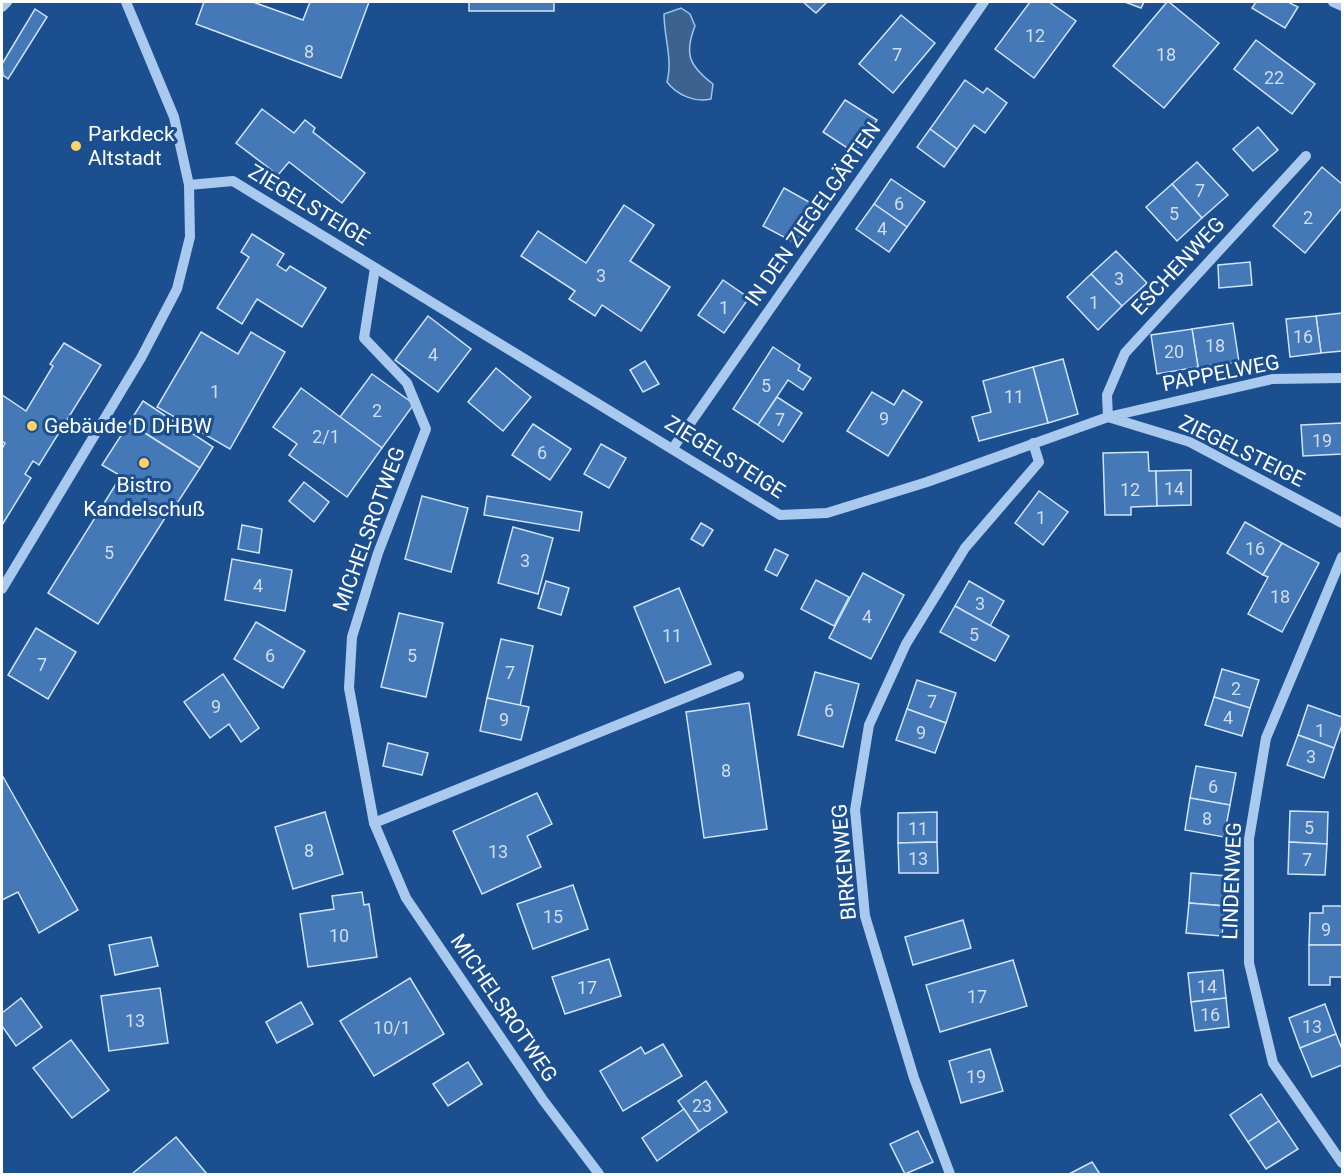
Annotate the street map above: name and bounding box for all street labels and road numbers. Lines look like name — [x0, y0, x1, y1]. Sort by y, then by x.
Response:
street label: IN DEN ZIEGELGÄRTEN — [741, 118, 885, 310]
street label: ZIEGELSTEIGE — [244, 160, 374, 251]
street label: ESCHENWEG — [1127, 212, 1229, 320]
street label: PAPPELWEG — [1160, 350, 1282, 396]
street label: ZIEGELSTEIGE — [1175, 410, 1309, 492]
street label: ZIEGELSTEIGE — [661, 411, 789, 503]
street label: MICHELSROTWEG — [328, 444, 410, 614]
street label: BIRKENWEG — [827, 803, 861, 921]
street label: LINDENWEG — [1218, 822, 1246, 940]
street label: MICHELSROTWEG — [446, 930, 562, 1086]

